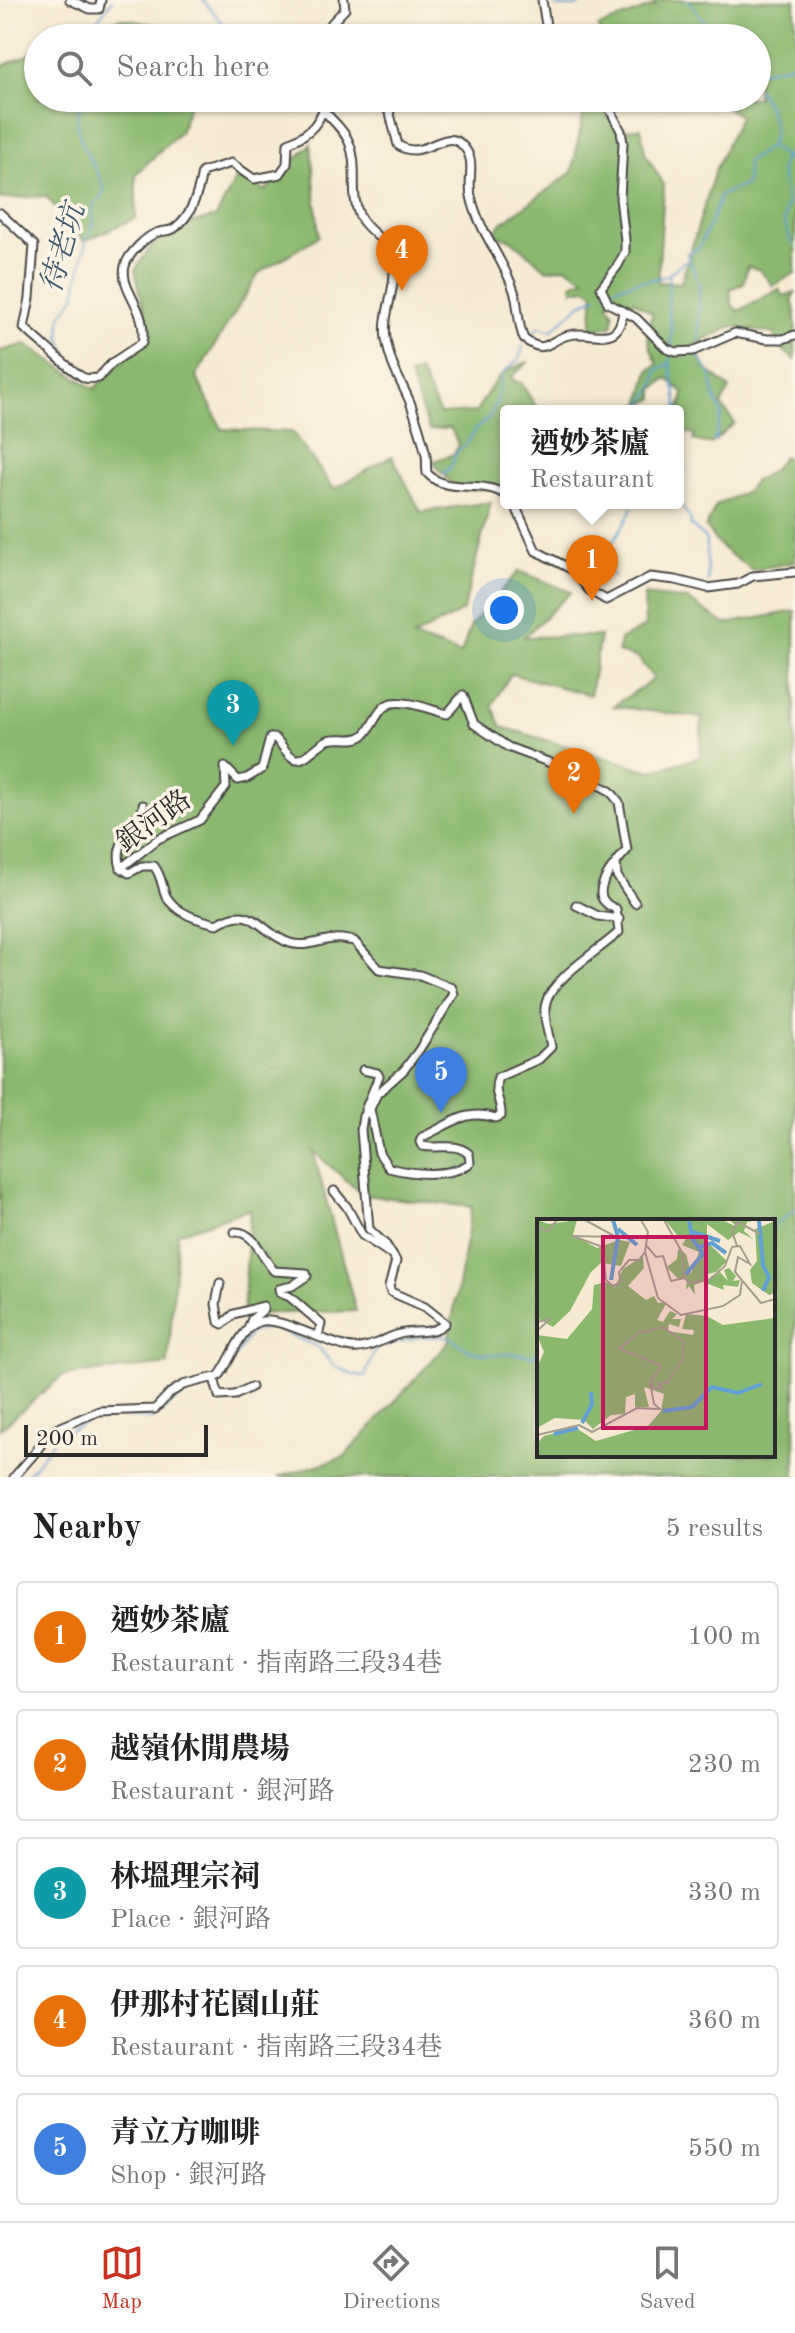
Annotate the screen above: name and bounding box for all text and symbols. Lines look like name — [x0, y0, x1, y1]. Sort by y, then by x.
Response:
search box — [24, 24, 771, 112]
icon: search — [52, 46, 96, 90]
text: Search here — [116, 53, 270, 83]
water label: 待老坑 — [34, 196, 92, 296]
pin: 4 — [376, 225, 428, 291]
popup — [500, 405, 684, 509]
text: 迺妙茶廬 — [530, 430, 650, 460]
text: Restaurant — [530, 467, 654, 493]
pin: 1 — [566, 535, 618, 601]
your location — [484, 590, 524, 630]
pin: 3 — [207, 680, 259, 746]
pin: 2 — [548, 748, 600, 814]
street label: 銀河路 — [111, 784, 197, 858]
pin: 5 — [415, 1047, 467, 1113]
inset map — [537, 1219, 775, 1457]
scale bar — [24, 1421, 208, 1457]
text: 200 m — [36, 1428, 98, 1450]
text: Nearby — [32, 1512, 142, 1546]
text: 5 results — [665, 1516, 763, 1542]
text: 迺妙茶廬 — [110, 1607, 230, 1637]
text: 1 — [52, 1624, 68, 1650]
text: 100 m — [688, 1624, 761, 1650]
text: Restaurant · 指南路三段34巷 — [110, 1651, 442, 1677]
text: 越嶺休閒農場 — [110, 1735, 290, 1765]
text: 2 — [52, 1752, 68, 1778]
text: 230 m — [688, 1752, 761, 1778]
text: Restaurant · 銀河路 — [110, 1779, 334, 1805]
text: 林塭理宗祠 — [110, 1863, 260, 1893]
text: 3 — [52, 1880, 68, 1906]
text: 330 m — [688, 1880, 761, 1906]
text: Place · 銀河路 — [110, 1907, 271, 1933]
text: 伊那村花園山莊 — [110, 1991, 320, 2021]
text: 4 — [52, 2008, 68, 2034]
text: 360 m — [688, 2008, 761, 2034]
text: Restaurant · 指南路三段34巷 — [110, 2035, 442, 2061]
text: 青立方咖啡 — [110, 2119, 260, 2149]
text: 5 — [52, 2136, 68, 2162]
text: 550 m — [688, 2136, 761, 2162]
text: Shop · 銀河路 — [110, 2163, 266, 2189]
tab: Map — [100, 2241, 144, 2316]
tab: Directions — [343, 2241, 440, 2316]
tab: Saved — [639, 2241, 695, 2316]

